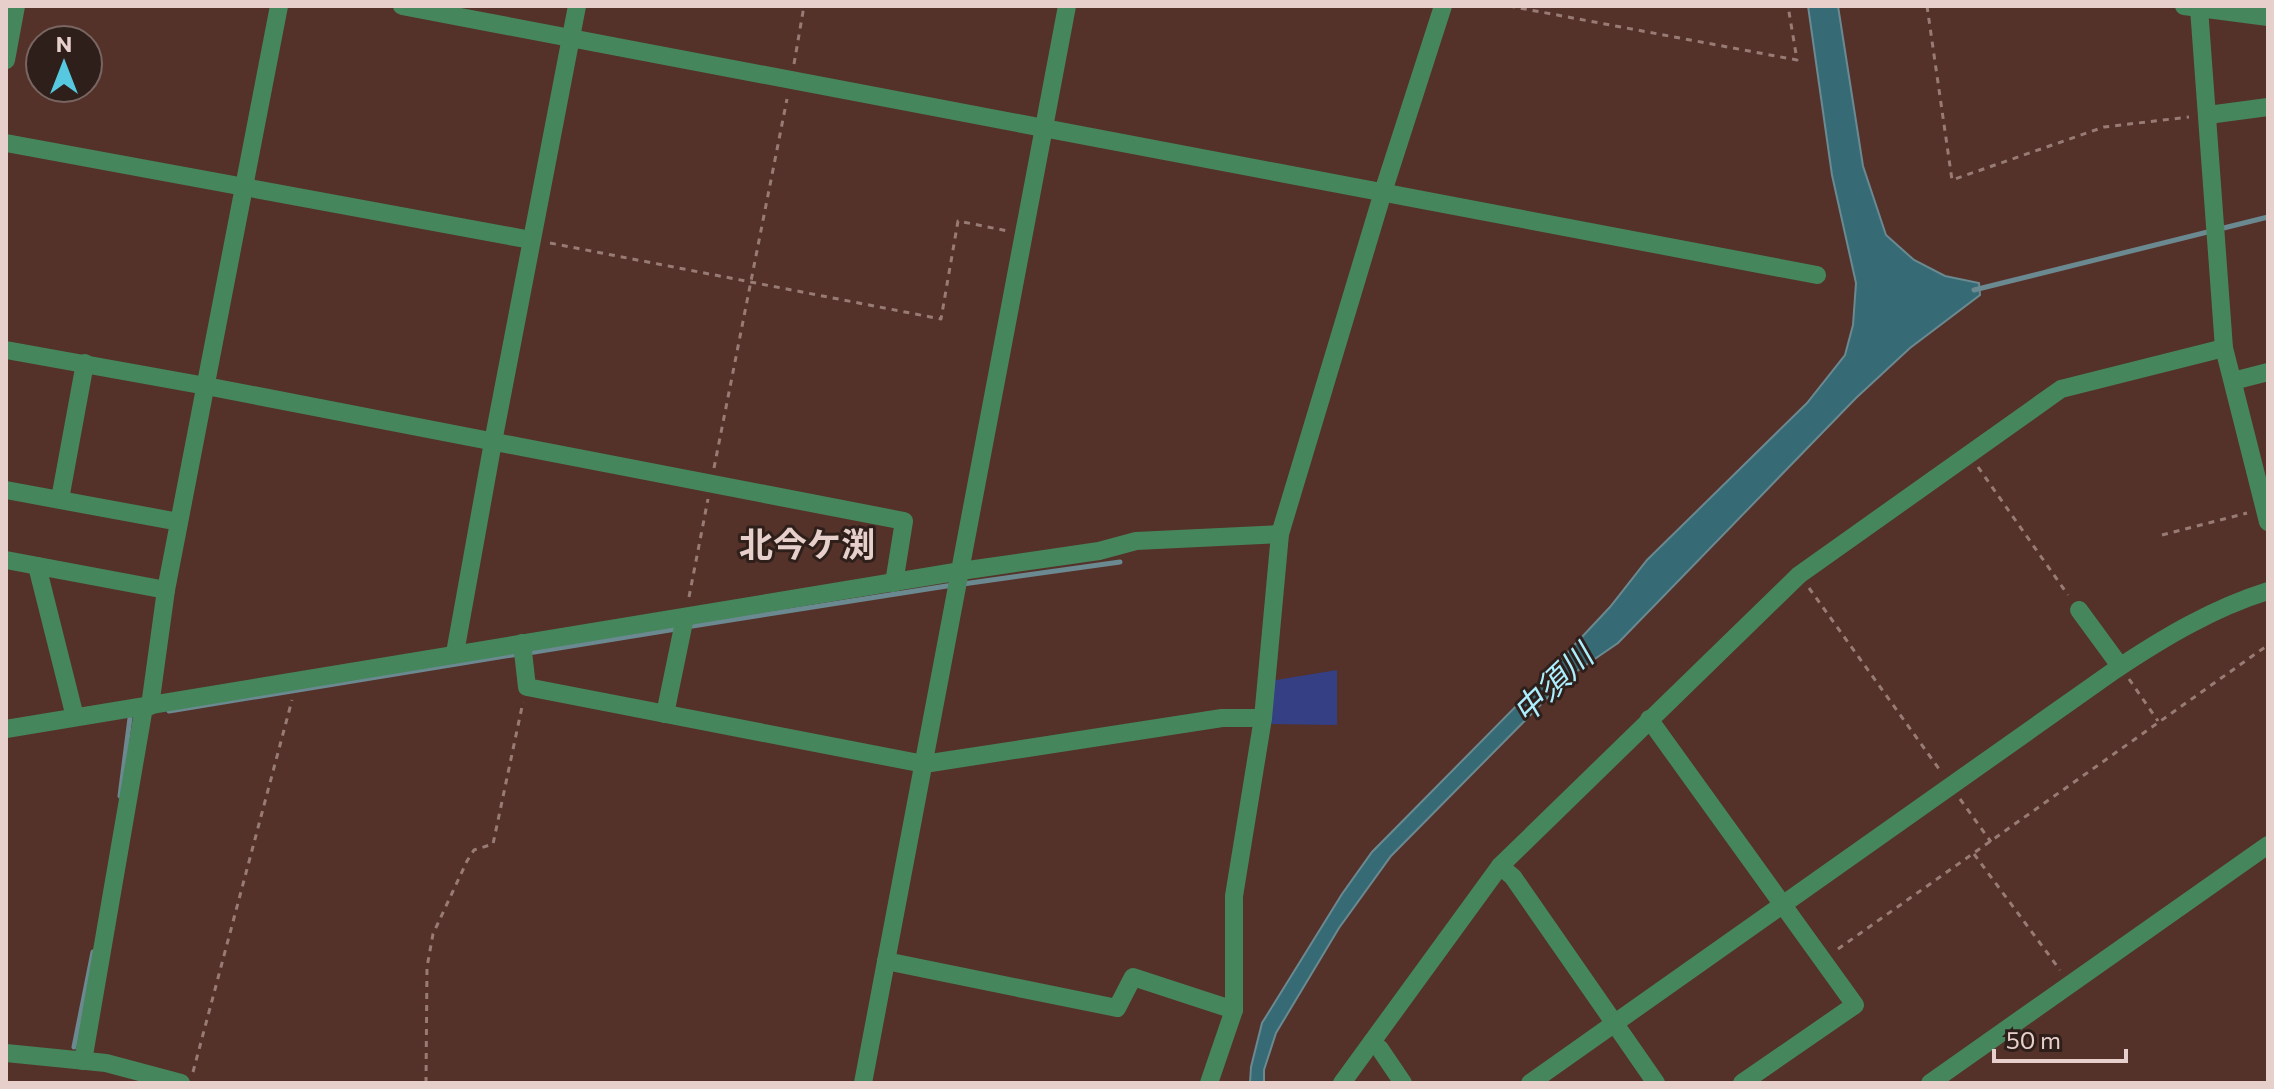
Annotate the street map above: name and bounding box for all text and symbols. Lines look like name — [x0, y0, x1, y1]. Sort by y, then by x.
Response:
north arrow — [24, 24, 104, 104]
text: N — [56, 30, 72, 57]
district label: 北今ケ渕 — [739, 522, 875, 564]
water label: 中須川 — [1503, 633, 1602, 730]
scale bar — [1994, 1013, 2126, 1063]
text: 50 m — [2006, 1025, 2061, 1054]

